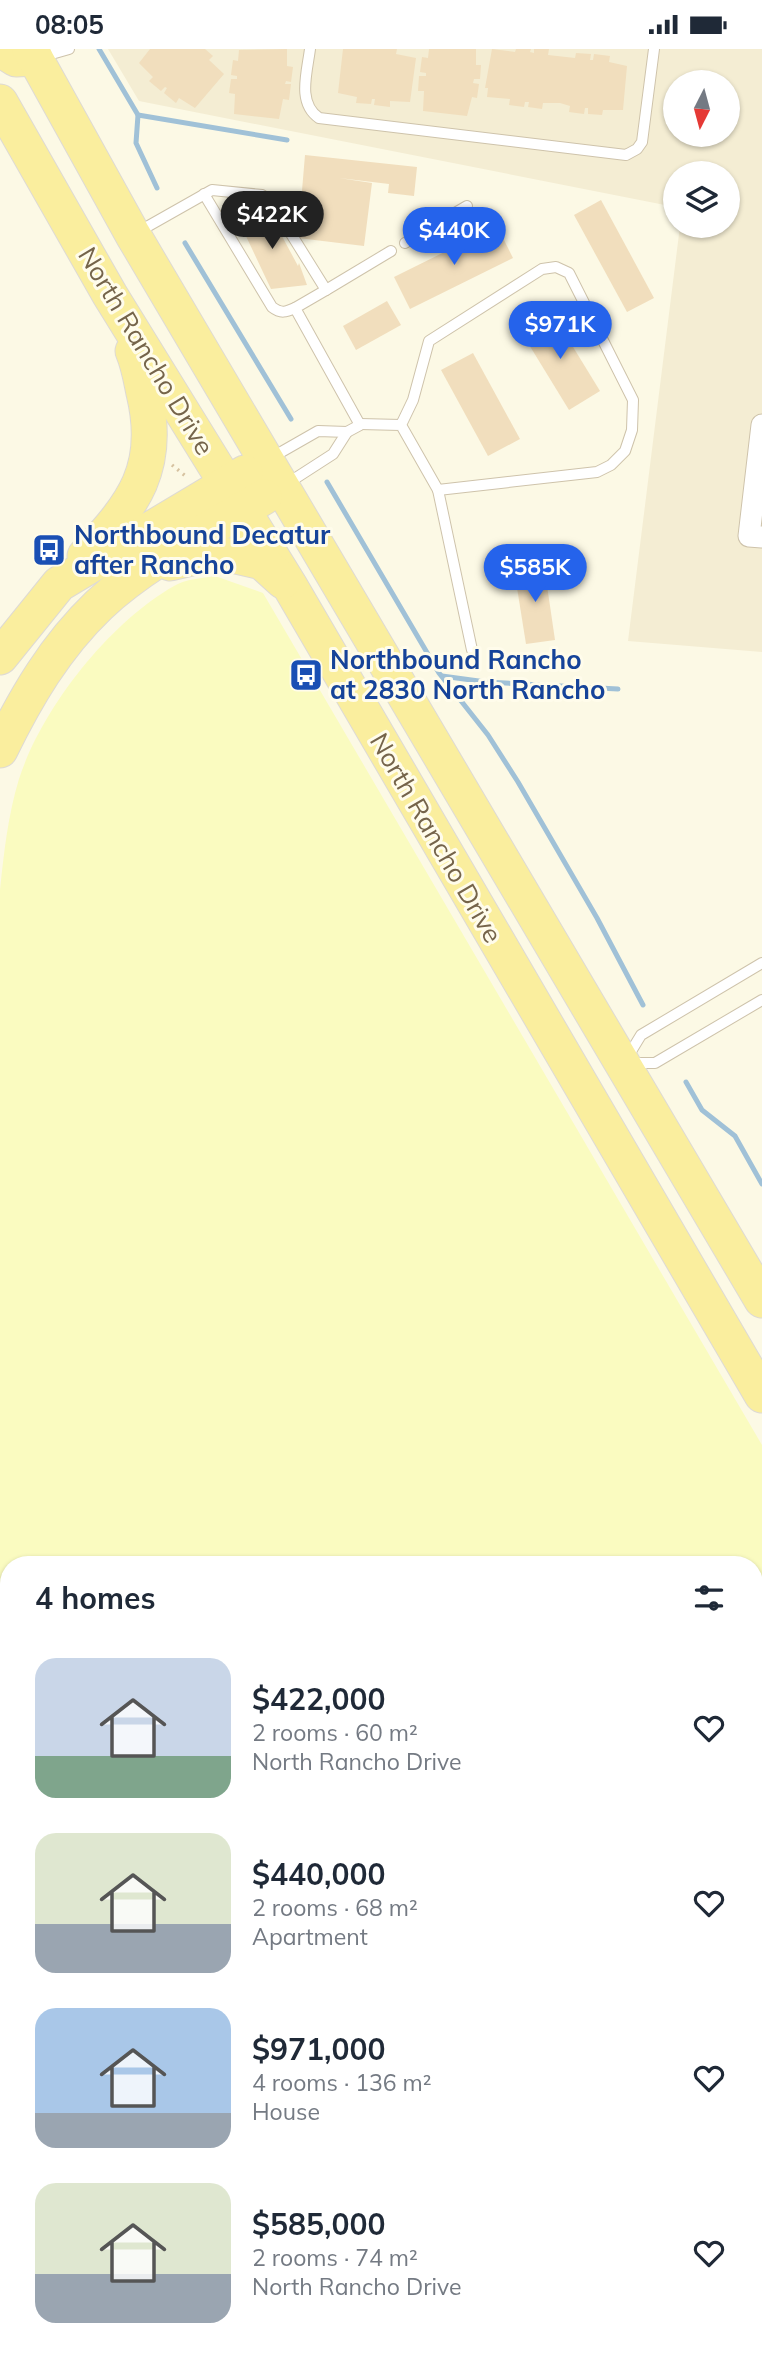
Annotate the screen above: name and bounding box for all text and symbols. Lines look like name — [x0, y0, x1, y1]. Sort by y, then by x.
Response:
text: 08:05 — [35, 8, 104, 41]
north arrow — [663, 70, 740, 147]
map controls — [663, 70, 740, 238]
button: layers — [663, 161, 740, 238]
pin: $422K — [223, 191, 321, 251]
text: $422K — [237, 199, 307, 228]
pin: $440K — [405, 207, 503, 267]
text: $440K — [419, 215, 489, 244]
street label: North Rancho Drive — [71, 241, 222, 461]
pin: $971K — [511, 301, 609, 361]
text: $971K — [525, 309, 595, 338]
place label: Northbound Decatur after Rancho — [74, 518, 331, 581]
bus stop icon: Northbound Decatur after Rancho — [30, 531, 68, 569]
pin: $585K — [486, 545, 584, 604]
text: $585K — [500, 552, 570, 581]
place label: Northbound Rancho at 2830 North Rancho — [330, 643, 605, 706]
bus stop icon: Northbound Rancho at 2830 North Rancho — [287, 656, 325, 694]
street label: North Rancho Drive — [363, 727, 510, 949]
text: 4 homes — [35, 1579, 156, 1617]
icon: filters — [690, 1579, 728, 1617]
text: $422,000 — [252, 1680, 385, 1718]
icon: home — [91, 1686, 175, 1770]
icon: heart — [690, 1709, 728, 1747]
text: 2 rooms · 60 m² — [252, 1718, 418, 1747]
text: North Rancho Drive — [252, 1747, 462, 1776]
text: $440,000 — [252, 1855, 385, 1893]
icon: home — [91, 1861, 175, 1945]
icon: heart — [690, 1884, 728, 1922]
text: 2 rooms · 68 m² — [252, 1893, 418, 1922]
text: Apartment — [252, 1922, 368, 1951]
text: $971,000 — [252, 2030, 385, 2068]
icon: home — [91, 2036, 175, 2120]
icon: heart — [690, 2059, 728, 2097]
text: 4 rooms · 136 m² — [252, 2068, 432, 2097]
text: House — [252, 2097, 320, 2126]
text: $585,000 — [252, 2205, 385, 2243]
icon: home — [91, 2211, 175, 2295]
icon: heart — [690, 2234, 728, 2272]
text: 2 rooms · 74 m² — [252, 2243, 418, 2272]
text: North Rancho Drive — [252, 2272, 462, 2301]

